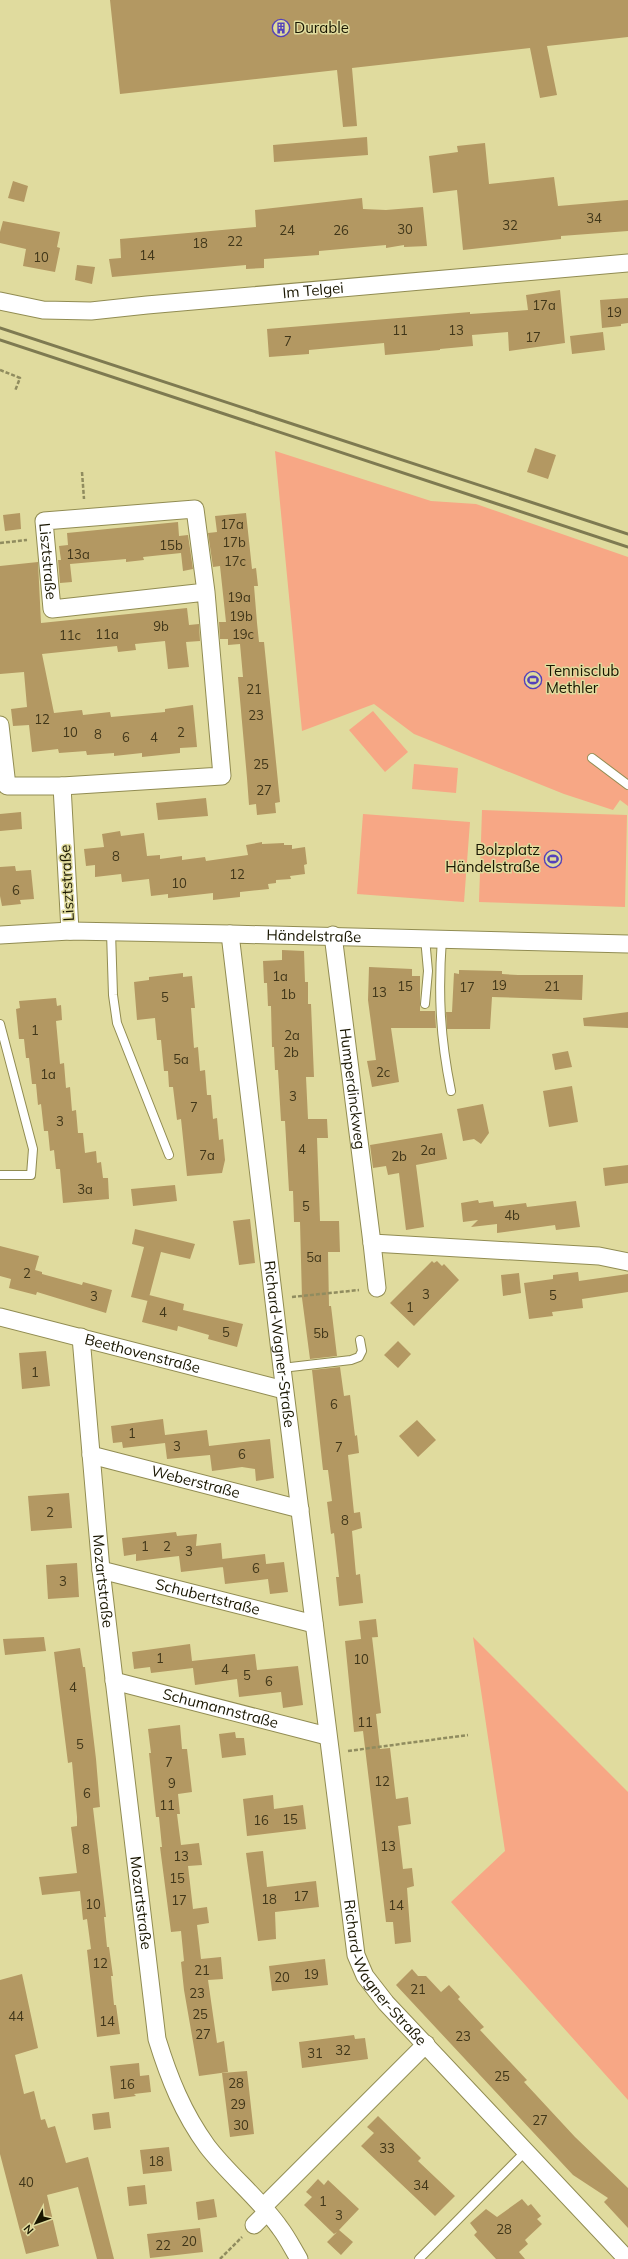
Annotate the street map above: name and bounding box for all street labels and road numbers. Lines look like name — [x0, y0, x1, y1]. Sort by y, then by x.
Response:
street label: Im Telgei — [282, 278, 344, 302]
street label: Lisztstraße — [35, 522, 61, 601]
street label: Lisztstraße — [55, 844, 78, 922]
street label: Händelstraße — [266, 925, 361, 946]
street label: Humperdinckweg — [336, 1027, 370, 1151]
street label: Richard-Wagner-Straße — [260, 1259, 299, 1429]
street label: Beethovenstraße — [83, 1329, 202, 1377]
street label: Weberstraße — [149, 1461, 242, 1502]
street label: Mozartstraße — [89, 1533, 118, 1629]
street label: Schubertstraße — [153, 1574, 262, 1619]
street label: Schumannstraße — [161, 1684, 280, 1732]
street label: Mozartstraße — [126, 1855, 156, 1950]
street label: Richard-Wagner-Straße — [340, 1898, 431, 2049]

